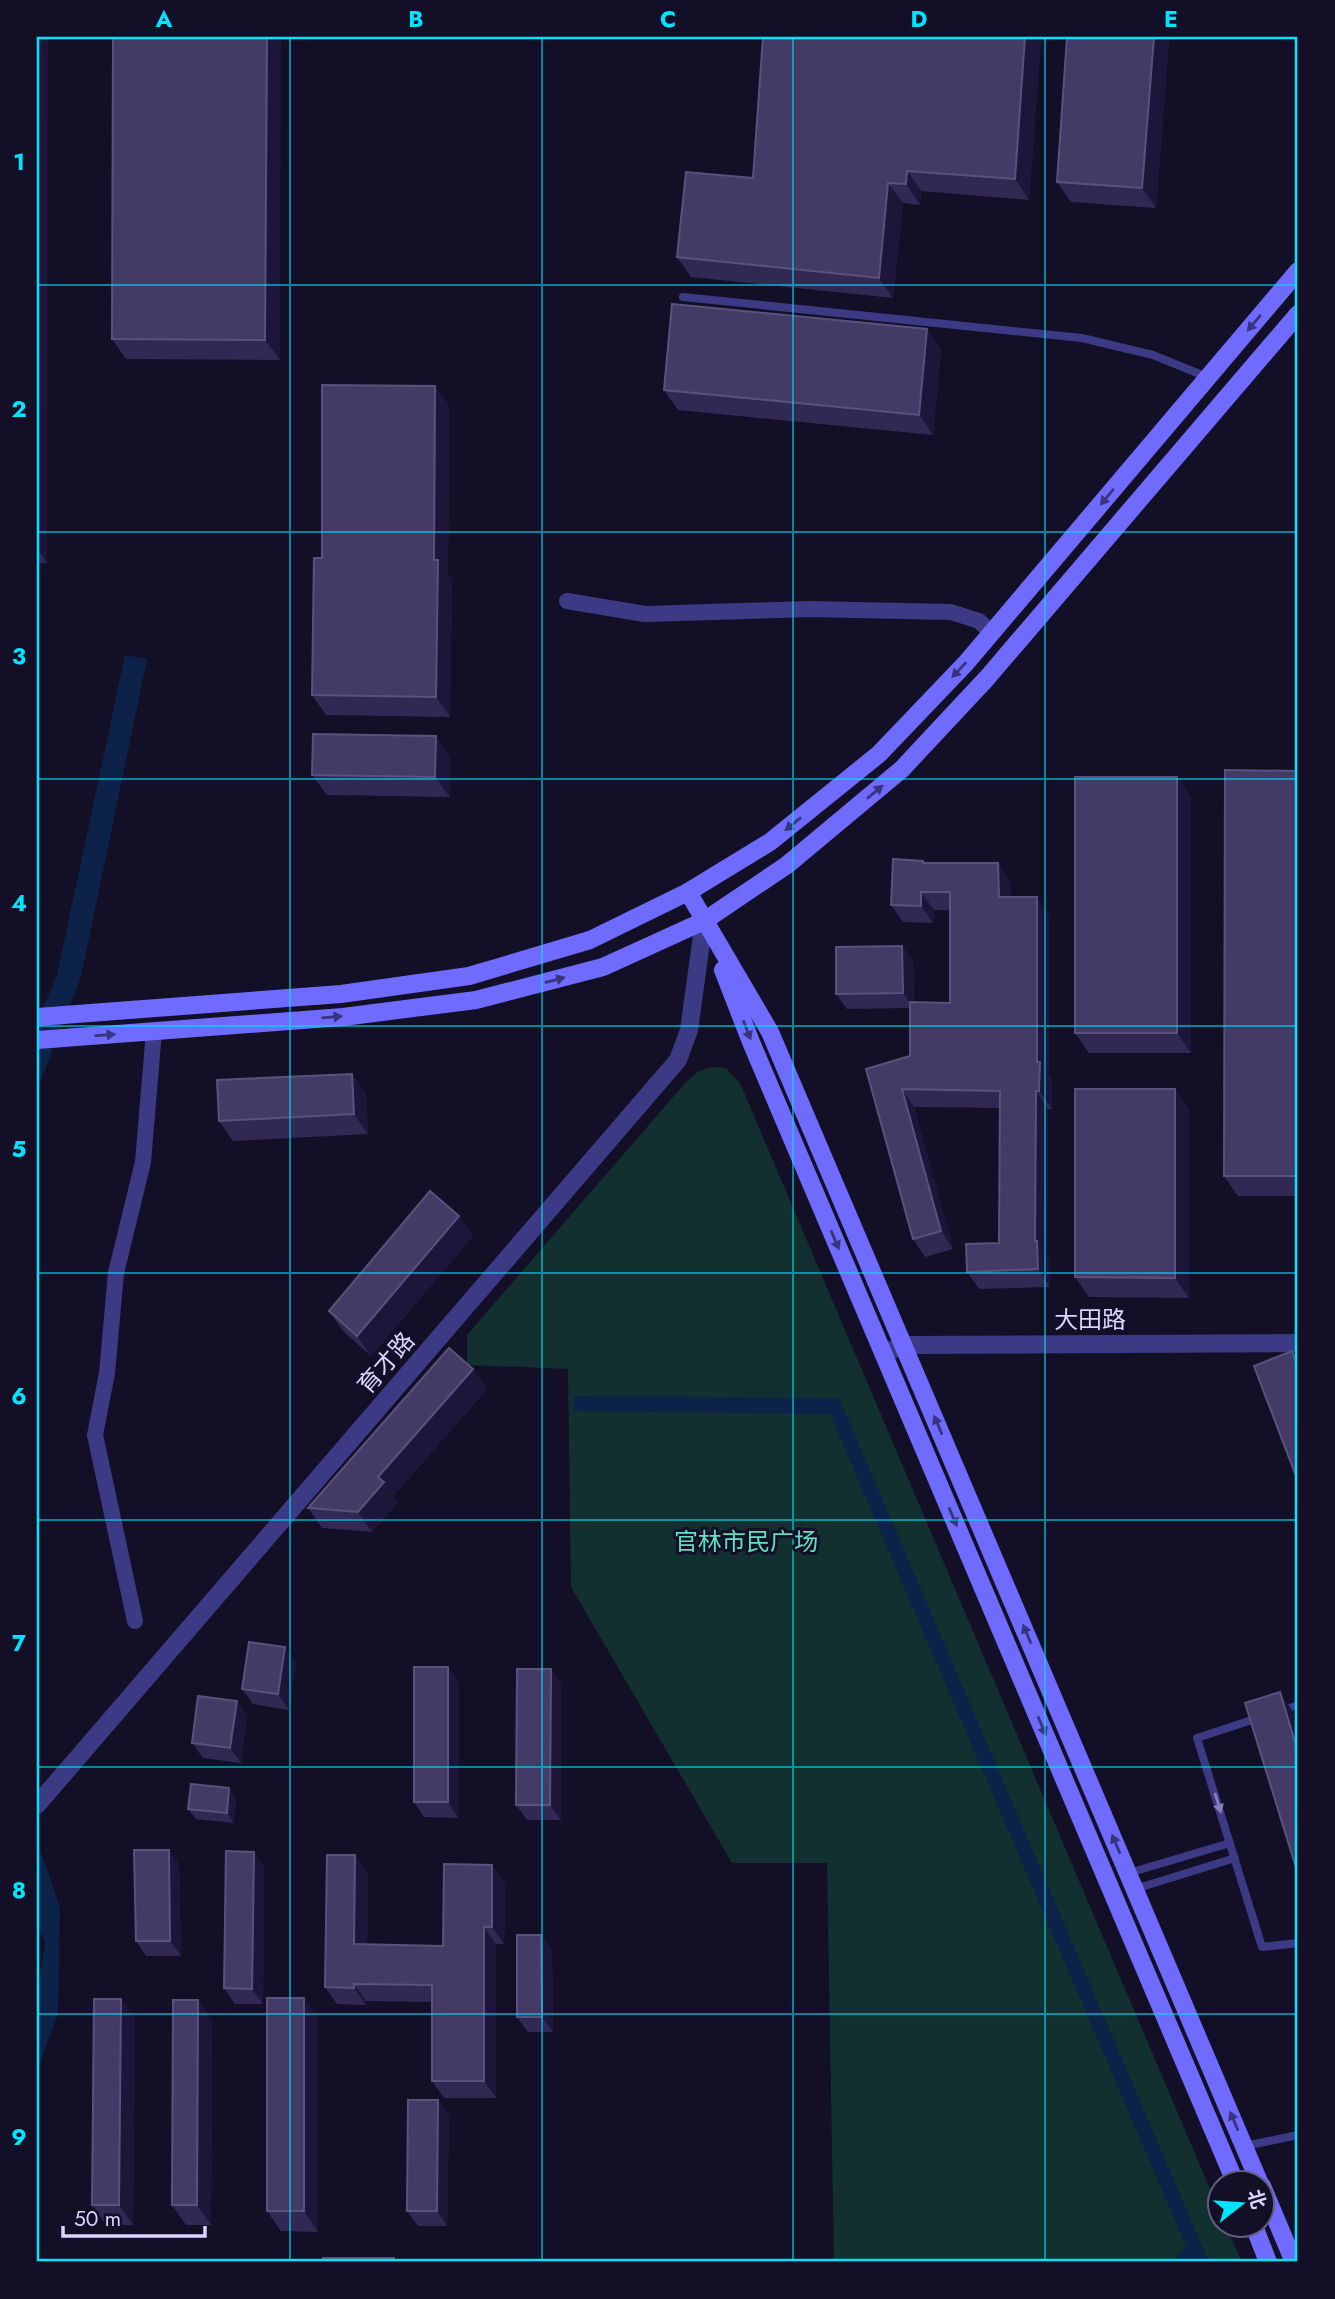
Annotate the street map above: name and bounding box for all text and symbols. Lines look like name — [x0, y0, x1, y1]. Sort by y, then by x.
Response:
text: A — [155, 2, 173, 36]
text: B — [408, 2, 424, 36]
text: C — [660, 2, 676, 36]
text: D — [911, 2, 928, 36]
text: E — [1164, 2, 1178, 36]
text: 1 — [13, 145, 25, 179]
one-way arrow — [1247, 315, 1262, 332]
text: 2 — [11, 392, 27, 426]
one-way arrow — [1100, 488, 1115, 505]
text: 3 — [12, 639, 26, 673]
one-way arrow — [951, 661, 967, 678]
one-way arrow — [866, 785, 883, 800]
one-way arrow — [784, 816, 801, 831]
text: 4 — [11, 886, 27, 920]
one-way arrow — [545, 974, 567, 985]
one-way arrow — [321, 1011, 343, 1022]
one-way arrow — [741, 1019, 752, 1040]
one-way arrow — [94, 1029, 116, 1040]
text: 5 — [12, 1132, 26, 1166]
one-way arrow — [830, 1229, 841, 1250]
street label: 大田路 — [1054, 1302, 1126, 1337]
street label: 育才路 — [349, 1324, 422, 1401]
text: 6 — [11, 1379, 27, 1413]
one-way arrow — [932, 1415, 944, 1435]
one-way arrow — [948, 1506, 959, 1527]
park label: 官林市民广场 — [674, 1524, 818, 1559]
one-way arrow — [1021, 1624, 1032, 1645]
text: 7 — [12, 1626, 26, 1660]
one-way arrow — [1036, 1716, 1047, 1737]
one-way arrow — [1213, 1793, 1223, 1814]
one-way arrow — [1110, 1833, 1121, 1854]
text: 8 — [12, 1873, 26, 1907]
one-way arrow — [1228, 2110, 1239, 2131]
text: 9 — [11, 2120, 27, 2154]
north arrow — [1206, 2170, 1276, 2240]
text: 北 — [1241, 2186, 1272, 2212]
scale bar — [63, 2194, 205, 2238]
text: 50 m — [74, 2204, 121, 2234]

